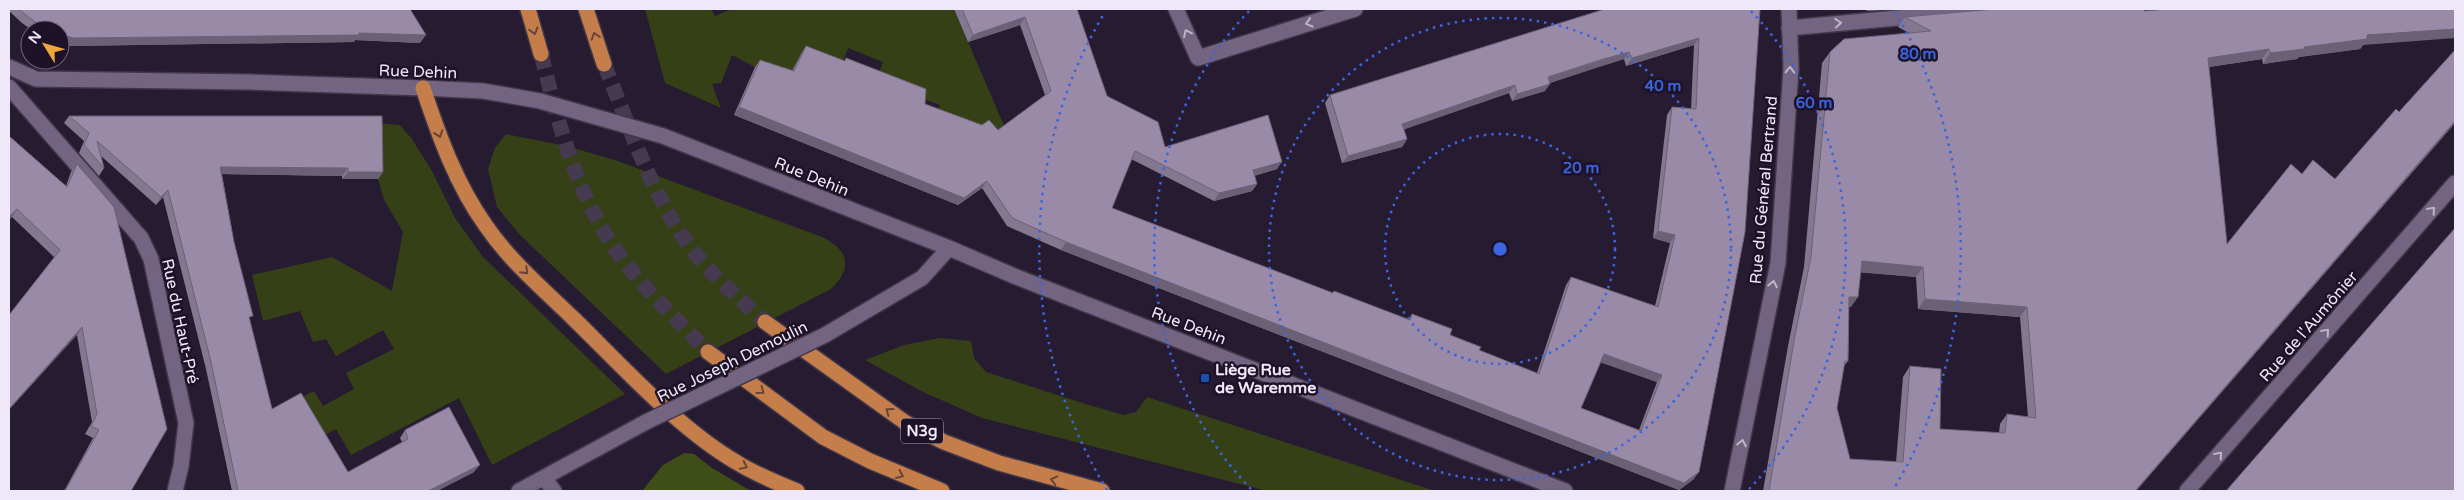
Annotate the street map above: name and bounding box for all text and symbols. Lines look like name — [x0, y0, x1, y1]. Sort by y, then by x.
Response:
one-way arrow — [1305, 18, 1313, 28]
one-way arrow — [1834, 18, 1842, 29]
north arrow — [20, 20, 70, 70]
one-way arrow — [529, 27, 539, 35]
text: N — [25, 28, 45, 47]
one-way arrow — [1183, 30, 1193, 39]
one-way arrow — [590, 33, 600, 41]
text: 80 m — [1900, 45, 1936, 63]
street label: Rue Dehin — [378, 61, 458, 83]
one-way arrow — [1785, 66, 1796, 74]
text: 40 m — [1645, 77, 1681, 95]
text: 60 m — [1796, 94, 1832, 112]
street label: Rue du Général Bertrand — [1746, 95, 1782, 285]
one-way arrow — [433, 130, 443, 138]
street label: Rue Dehin — [771, 153, 852, 201]
text: 20 m — [1563, 159, 1599, 177]
one-way arrow — [2427, 206, 2436, 215]
centre of rings — [1491, 240, 1509, 258]
street label: Rue du Haut-Pré — [157, 257, 203, 386]
one-way arrow — [519, 265, 528, 274]
street label: Rue de l'Aumônier — [2255, 267, 2363, 386]
one-way arrow — [1768, 280, 1778, 288]
street label: Rue Dehin — [1148, 303, 1229, 349]
street label: Rue Joseph Demoulin — [654, 317, 811, 407]
one-way arrow — [2320, 329, 2328, 338]
place label: Liège Rue de Waremme — [1215, 360, 1316, 398]
marker: Liège Rue de Waremme — [1199, 372, 1211, 384]
one-way arrow — [755, 386, 764, 394]
one-way arrow — [885, 408, 895, 417]
road number: N3g — [901, 418, 943, 444]
one-way arrow — [1736, 439, 1747, 448]
one-way arrow — [2213, 451, 2222, 460]
one-way arrow — [739, 460, 748, 470]
one-way arrow — [895, 468, 904, 479]
one-way arrow — [1051, 475, 1059, 485]

